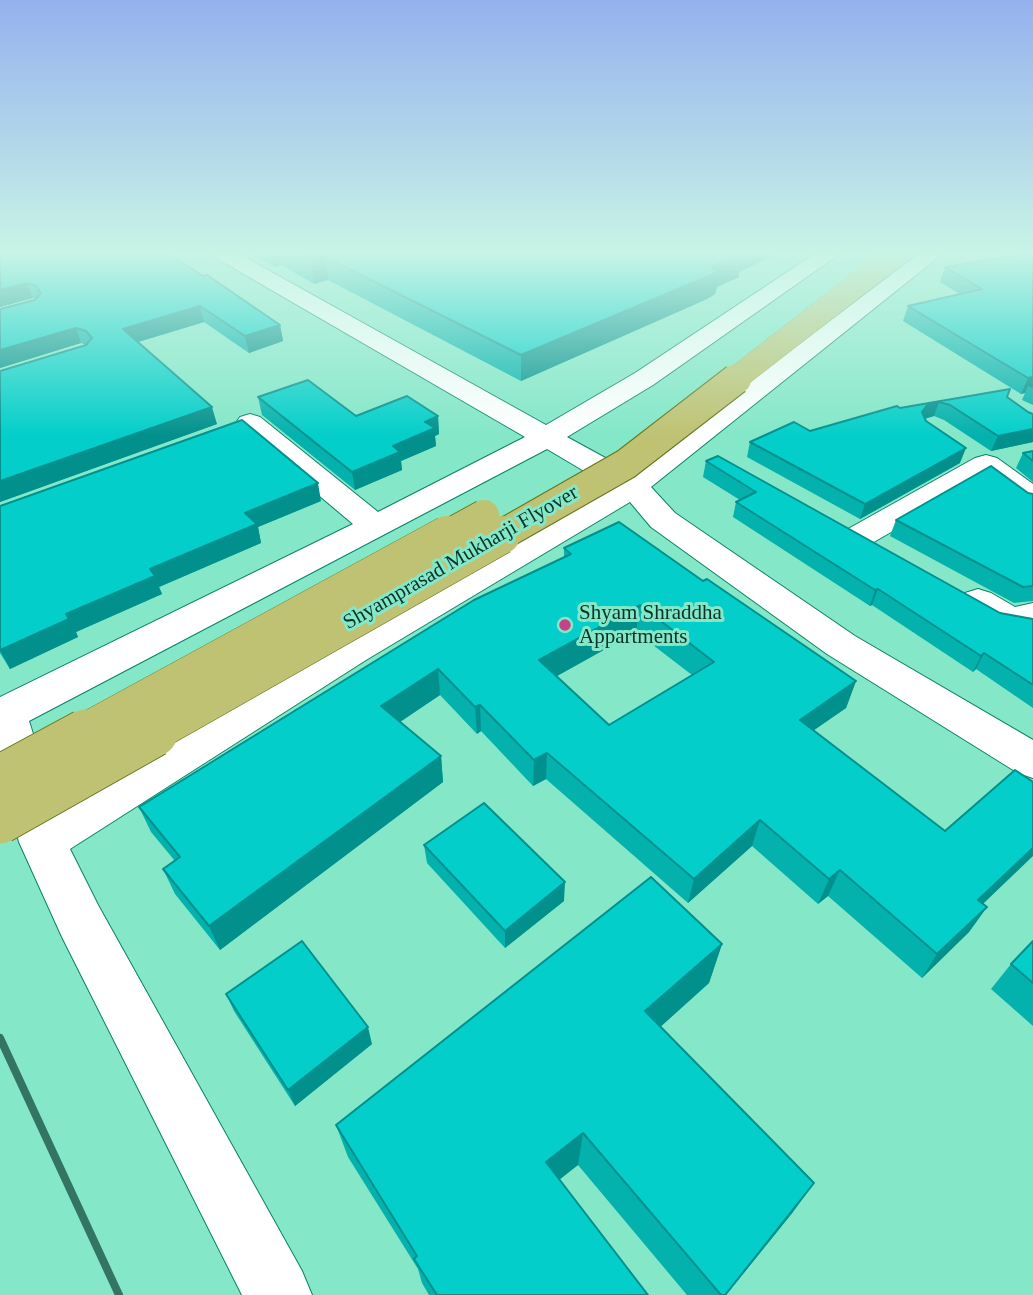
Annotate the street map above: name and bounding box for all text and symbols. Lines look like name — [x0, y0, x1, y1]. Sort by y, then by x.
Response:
street label: Shyamprasad Mukharji Flyover — [339, 480, 583, 636]
place label: Shyam Shraddha Appartments — [579, 600, 722, 650]
marker: Shyam Shraddha Appartments — [557, 617, 573, 633]

